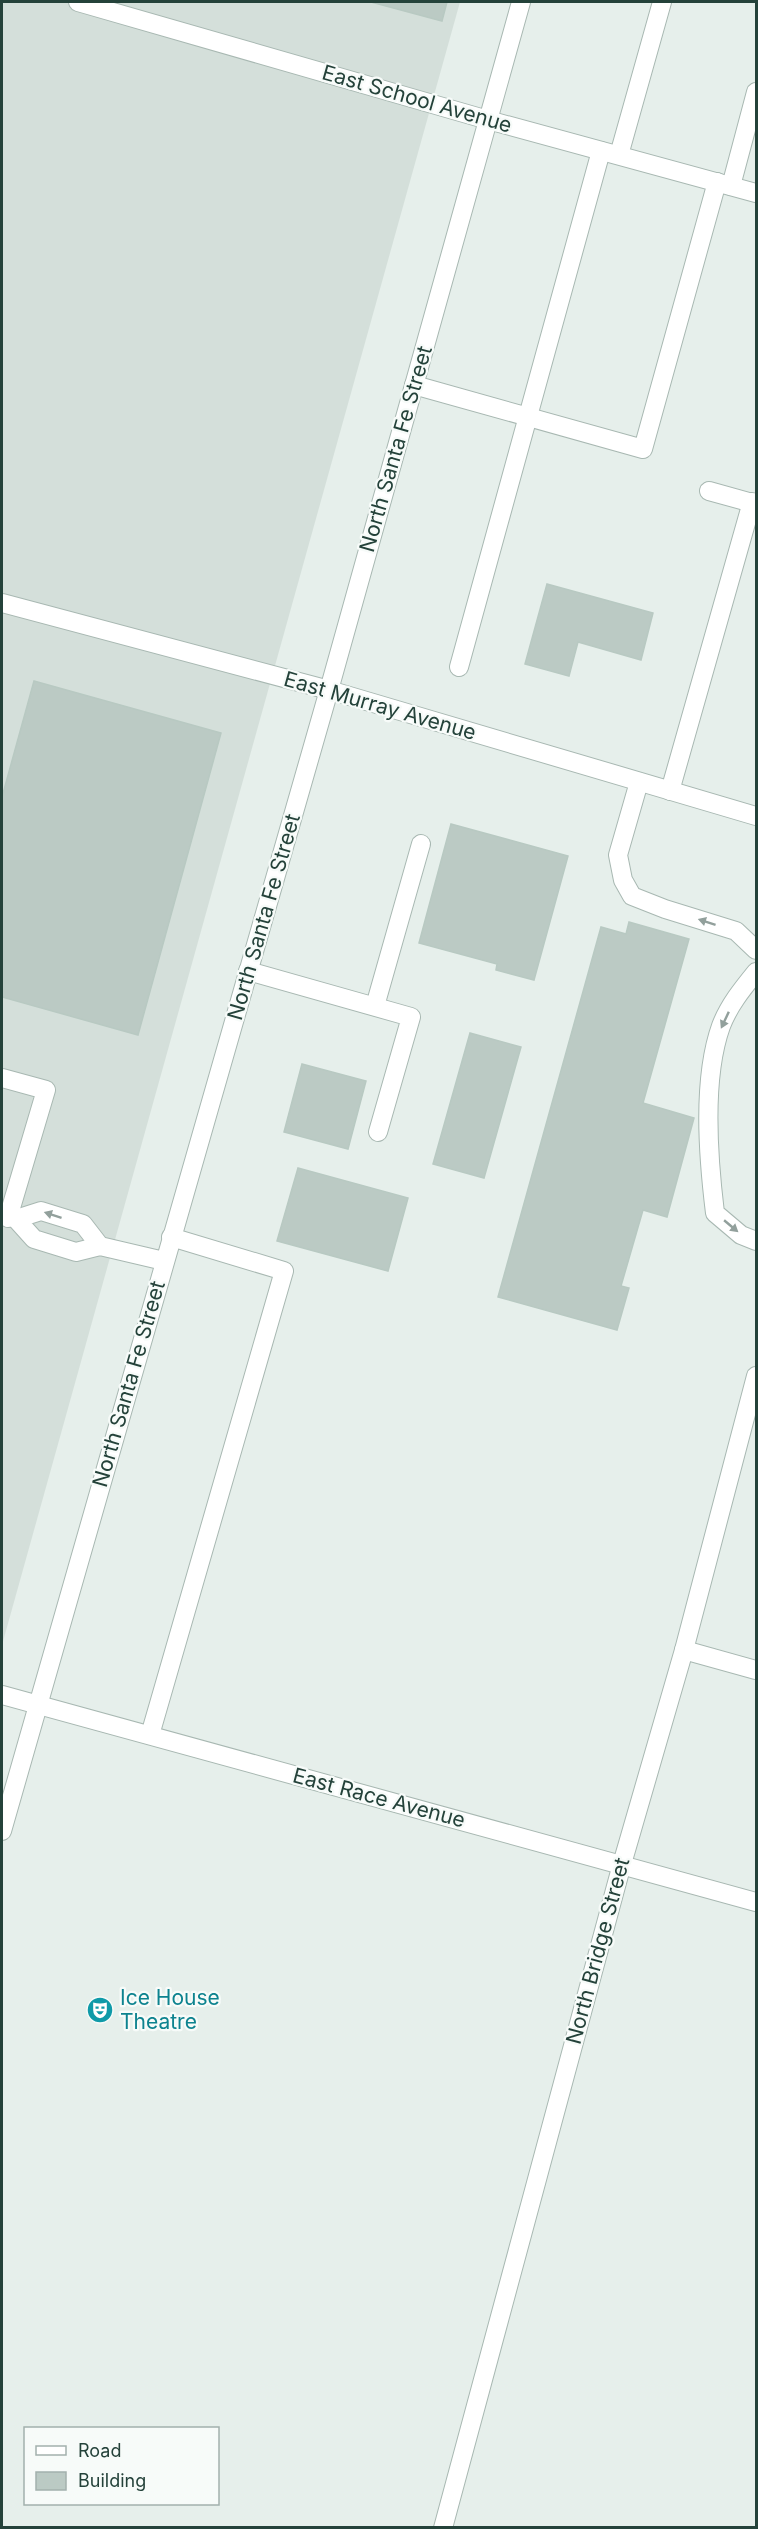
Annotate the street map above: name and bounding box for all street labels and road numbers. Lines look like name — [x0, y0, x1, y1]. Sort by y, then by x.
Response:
street label: East School Avenue — [319, 59, 515, 138]
street label: North Santa Fe Street — [354, 343, 437, 555]
street label: East Murray Avenue — [281, 666, 479, 745]
street label: North Santa Fe Street — [222, 811, 305, 1023]
street label: North Santa Fe Street — [87, 1278, 170, 1490]
street label: East Race Avenue — [290, 1762, 468, 1833]
street label: North Bridge Street — [561, 1855, 634, 2047]

